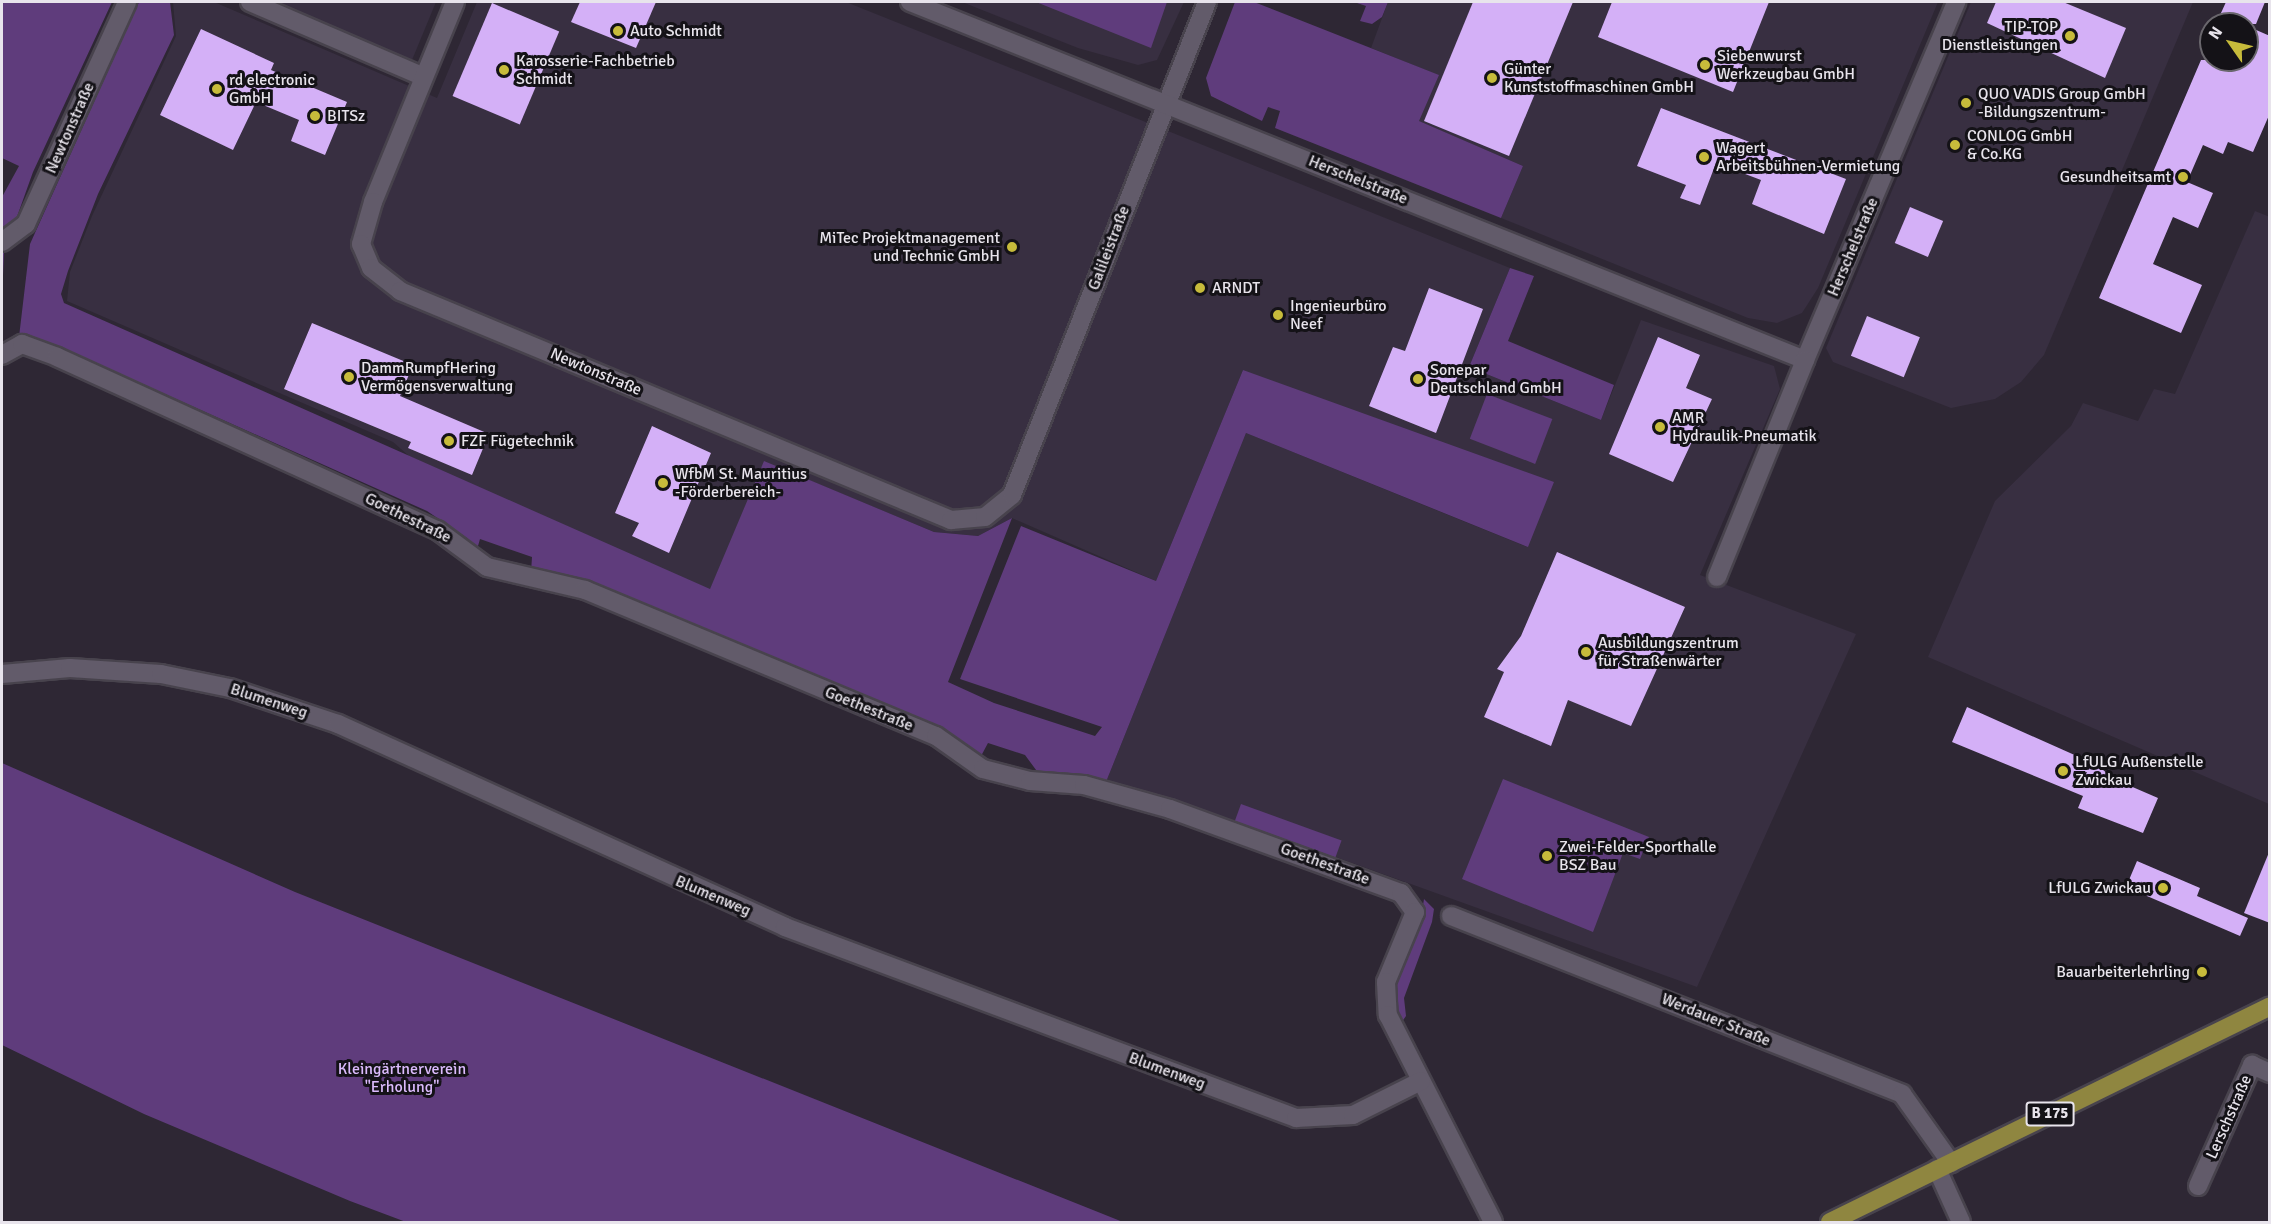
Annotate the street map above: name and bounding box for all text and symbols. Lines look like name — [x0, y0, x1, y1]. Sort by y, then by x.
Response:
north arrow — [2199, 12, 2259, 72]
place label: TIP-TOP Dienstleistungen — [1942, 17, 2058, 55]
place label: Auto Schmidt — [630, 21, 722, 41]
text: N — [2204, 23, 2227, 43]
marker: Auto Schmidt — [611, 24, 625, 38]
marker: TIP-TOP Dienstleistungen — [2063, 29, 2077, 43]
place label: Siebenwurst Werkzeugbau GmbH — [1717, 46, 1855, 84]
place label: Karosserie-Fachbetrieb Schmidt — [516, 51, 675, 89]
marker: Siebenwurst Werkzeugbau GmbH — [1698, 58, 1712, 72]
place label: Günter Kunststoffmaschinen GmbH — [1504, 59, 1694, 97]
marker: Karosserie-Fachbetrieb Schmidt — [497, 63, 511, 77]
place label: rd electronic GmbH — [229, 70, 315, 108]
marker: Günter Kunststoffmaschinen GmbH — [1485, 71, 1499, 85]
street label: Newtonstraße — [41, 80, 99, 176]
marker: rd electronic GmbH — [210, 82, 224, 96]
place label: QUO VADIS Group GmbH -Bildungszentrum- — [1978, 84, 2146, 122]
marker: QUO VADIS Group GmbH -Bildungszentrum- — [1959, 96, 1973, 110]
place label: BITSz — [327, 106, 365, 126]
marker: BITSz — [308, 109, 322, 123]
place label: CONLOG GmbH & Co.KG — [1967, 126, 2072, 164]
place label: Wagert Arbeitsbühnen-Vermietung — [1716, 138, 1900, 176]
marker: CONLOG GmbH & Co.KG — [1948, 138, 1962, 152]
marker: Wagert Arbeitsbühnen-Vermietung — [1697, 150, 1711, 164]
street label: Herschelstraße — [1306, 151, 1410, 209]
place label: Gesundheitsamt — [2060, 167, 2171, 187]
marker: Gesundheitsamt — [2176, 170, 2190, 184]
street label: Herschelstraße — [1824, 195, 1882, 299]
street label: Galileistraße — [1084, 203, 1134, 293]
place label: MiTec Projektmanagement und Technic GmbH — [819, 228, 1000, 266]
marker: MiTec Projektmanagement und Technic GmbH — [1005, 240, 1019, 254]
place label: ARNDT — [1212, 278, 1260, 298]
marker: ARNDT — [1193, 281, 1207, 295]
place label: Ingenieurbüro Neef — [1290, 296, 1387, 334]
marker: Ingenieurbüro Neef — [1271, 308, 1285, 322]
street label: Newtonstraße — [547, 344, 645, 400]
place label: DammRumpfHering Vermögensverwaltung — [361, 358, 513, 396]
place label: Sonepar Deutschland GmbH — [1430, 360, 1562, 398]
marker: DammRumpfHering Vermögensverwaltung — [342, 370, 356, 384]
marker: Sonepar Deutschland GmbH — [1411, 372, 1425, 386]
place label: AMR Hydraulik-Pneumatik — [1672, 408, 1817, 446]
marker: AMR Hydraulik-Pneumatik — [1653, 420, 1667, 434]
place label: FZF Fügetechnik — [461, 431, 574, 451]
marker: FZF Fügetechnik — [442, 434, 456, 448]
place label: WfbM St. Mauritius -Förderbereich- — [675, 464, 807, 502]
marker: WfbM St. Mauritius -Förderbereich- — [656, 476, 670, 490]
street label: Goethestraße — [362, 489, 454, 547]
place label: Ausbildungszentrum für Straßenwärter — [1598, 633, 1739, 671]
marker: Ausbildungszentrum für Straßenwärter — [1579, 645, 1593, 659]
street label: Blumenweg — [228, 680, 310, 722]
street label: Goethestraße — [822, 683, 916, 735]
place label: LfULG Außenstelle Zwickau — [2075, 752, 2204, 790]
marker: LfULG Außenstelle Zwickau — [2056, 764, 2070, 778]
place label: Zwei-Felder-Sporthalle BSZ Bau — [1559, 837, 1717, 875]
street label: Goethestraße — [1278, 839, 1372, 889]
marker: Zwei-Felder-Sporthalle BSZ Bau — [1540, 849, 1554, 863]
street label: Blumenweg — [672, 872, 754, 920]
place label: LfULG Zwickau — [2048, 878, 2151, 898]
marker: LfULG Zwickau — [2156, 881, 2170, 895]
place label: Bauarbeiterlehrling — [2056, 962, 2190, 982]
marker: Bauarbeiterlehrling — [2195, 965, 2209, 979]
street label: Werdauer Straße — [1659, 989, 1773, 1051]
street label: Blumenweg — [1126, 1048, 1208, 1094]
park label: Kleingärtnerverein "Erholung" — [338, 1059, 466, 1097]
street label: Lerschstraße — [2202, 1072, 2256, 1162]
road number: B 175 — [2024, 1102, 2076, 1126]

